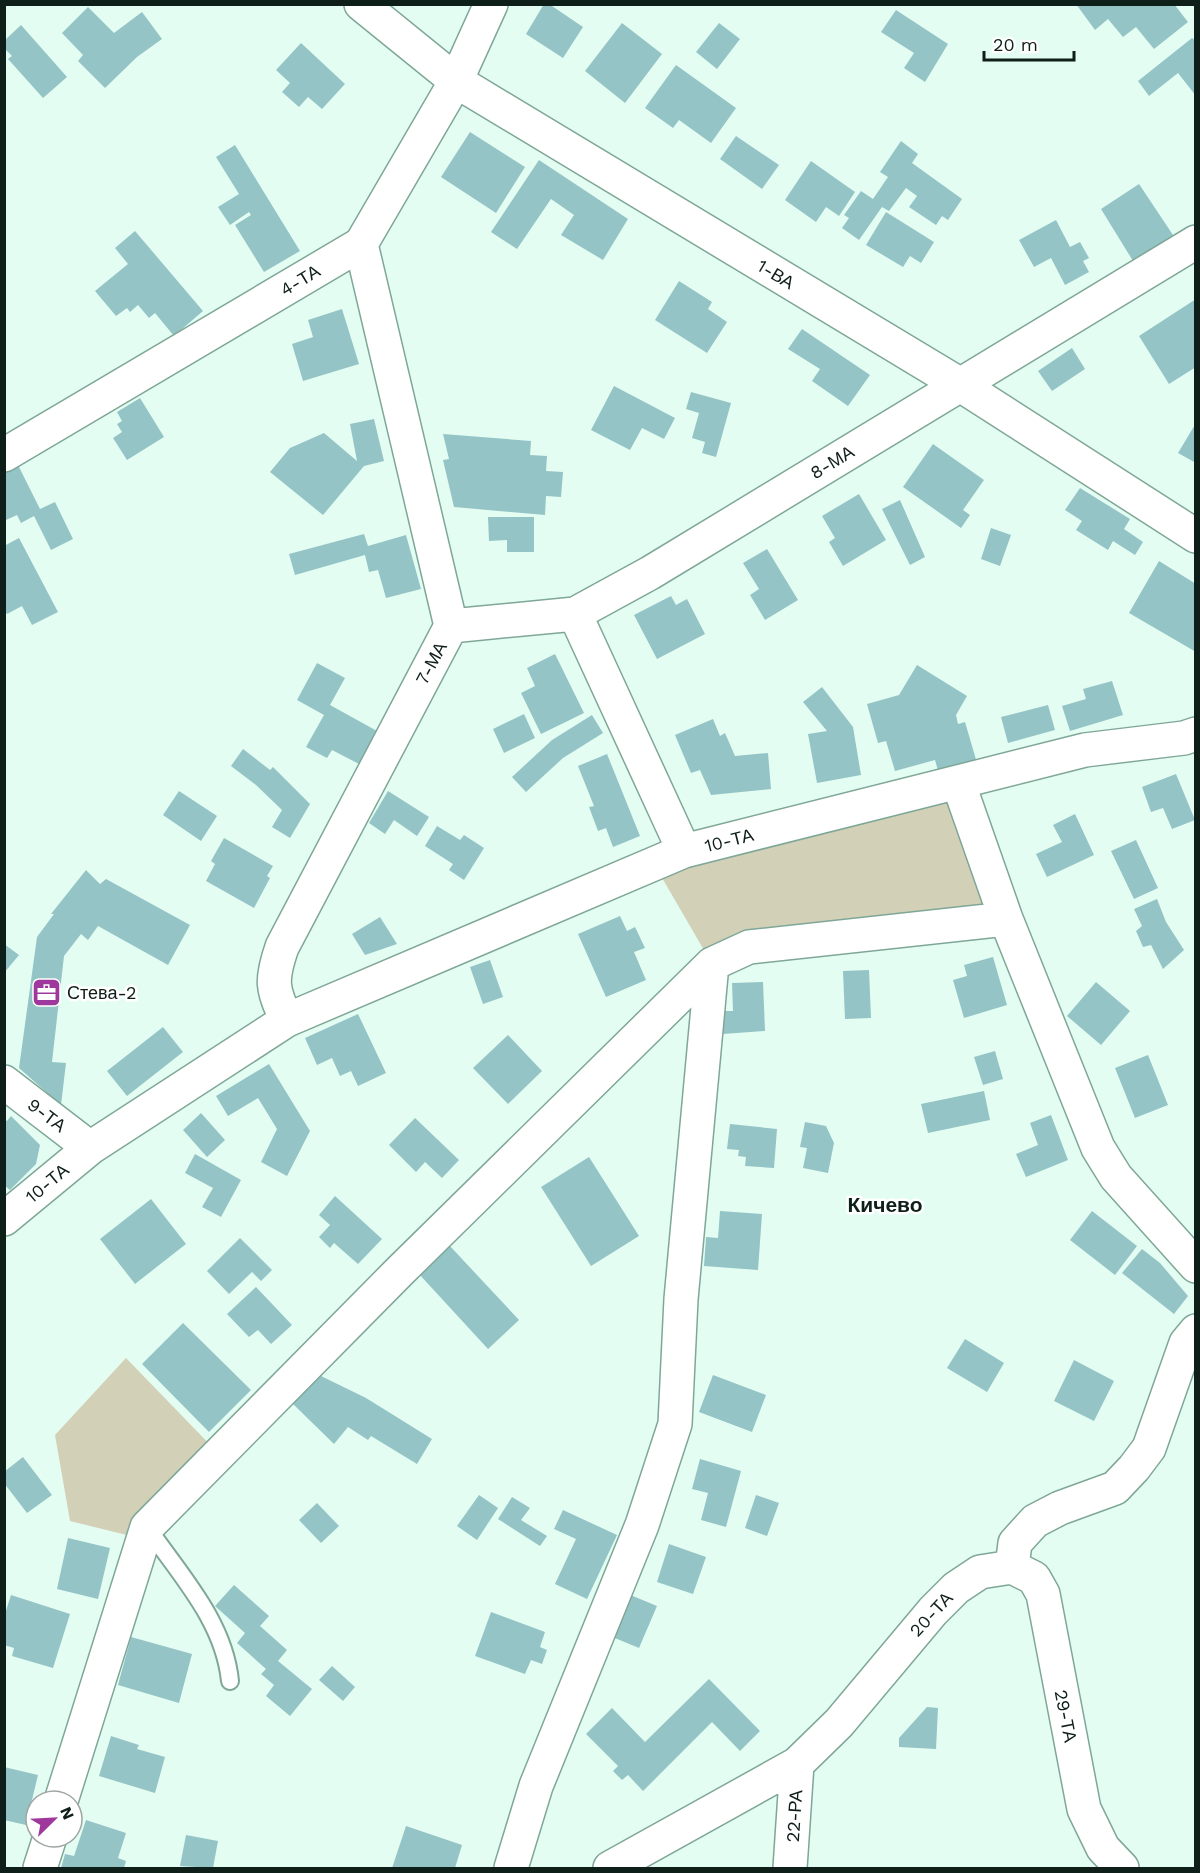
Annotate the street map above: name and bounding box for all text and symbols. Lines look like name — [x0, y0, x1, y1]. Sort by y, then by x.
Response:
scale bar — [984, 24, 1074, 62]
text: 20 m — [993, 34, 1038, 55]
street label: 1-ВА — [754, 255, 798, 293]
street label: 4-ТА — [276, 260, 324, 300]
street label: 8-МА — [806, 441, 858, 483]
street label: 7-МА — [411, 638, 451, 688]
street label: 10-ТА — [702, 824, 756, 856]
office icon: Стева-2 — [30, 976, 62, 1008]
place label: Стева-2 — [67, 982, 136, 1003]
street label: 9-ТА — [24, 1094, 70, 1136]
street label: 10-ТА — [21, 1159, 73, 1207]
district label: Кичево — [847, 1192, 923, 1217]
street label: 20-ТА — [905, 1587, 957, 1641]
street label: 29-ТА — [1051, 1688, 1081, 1744]
north arrow — [24, 1789, 84, 1849]
street label: 22-РА — [782, 1789, 806, 1843]
text: N — [56, 1804, 78, 1822]

